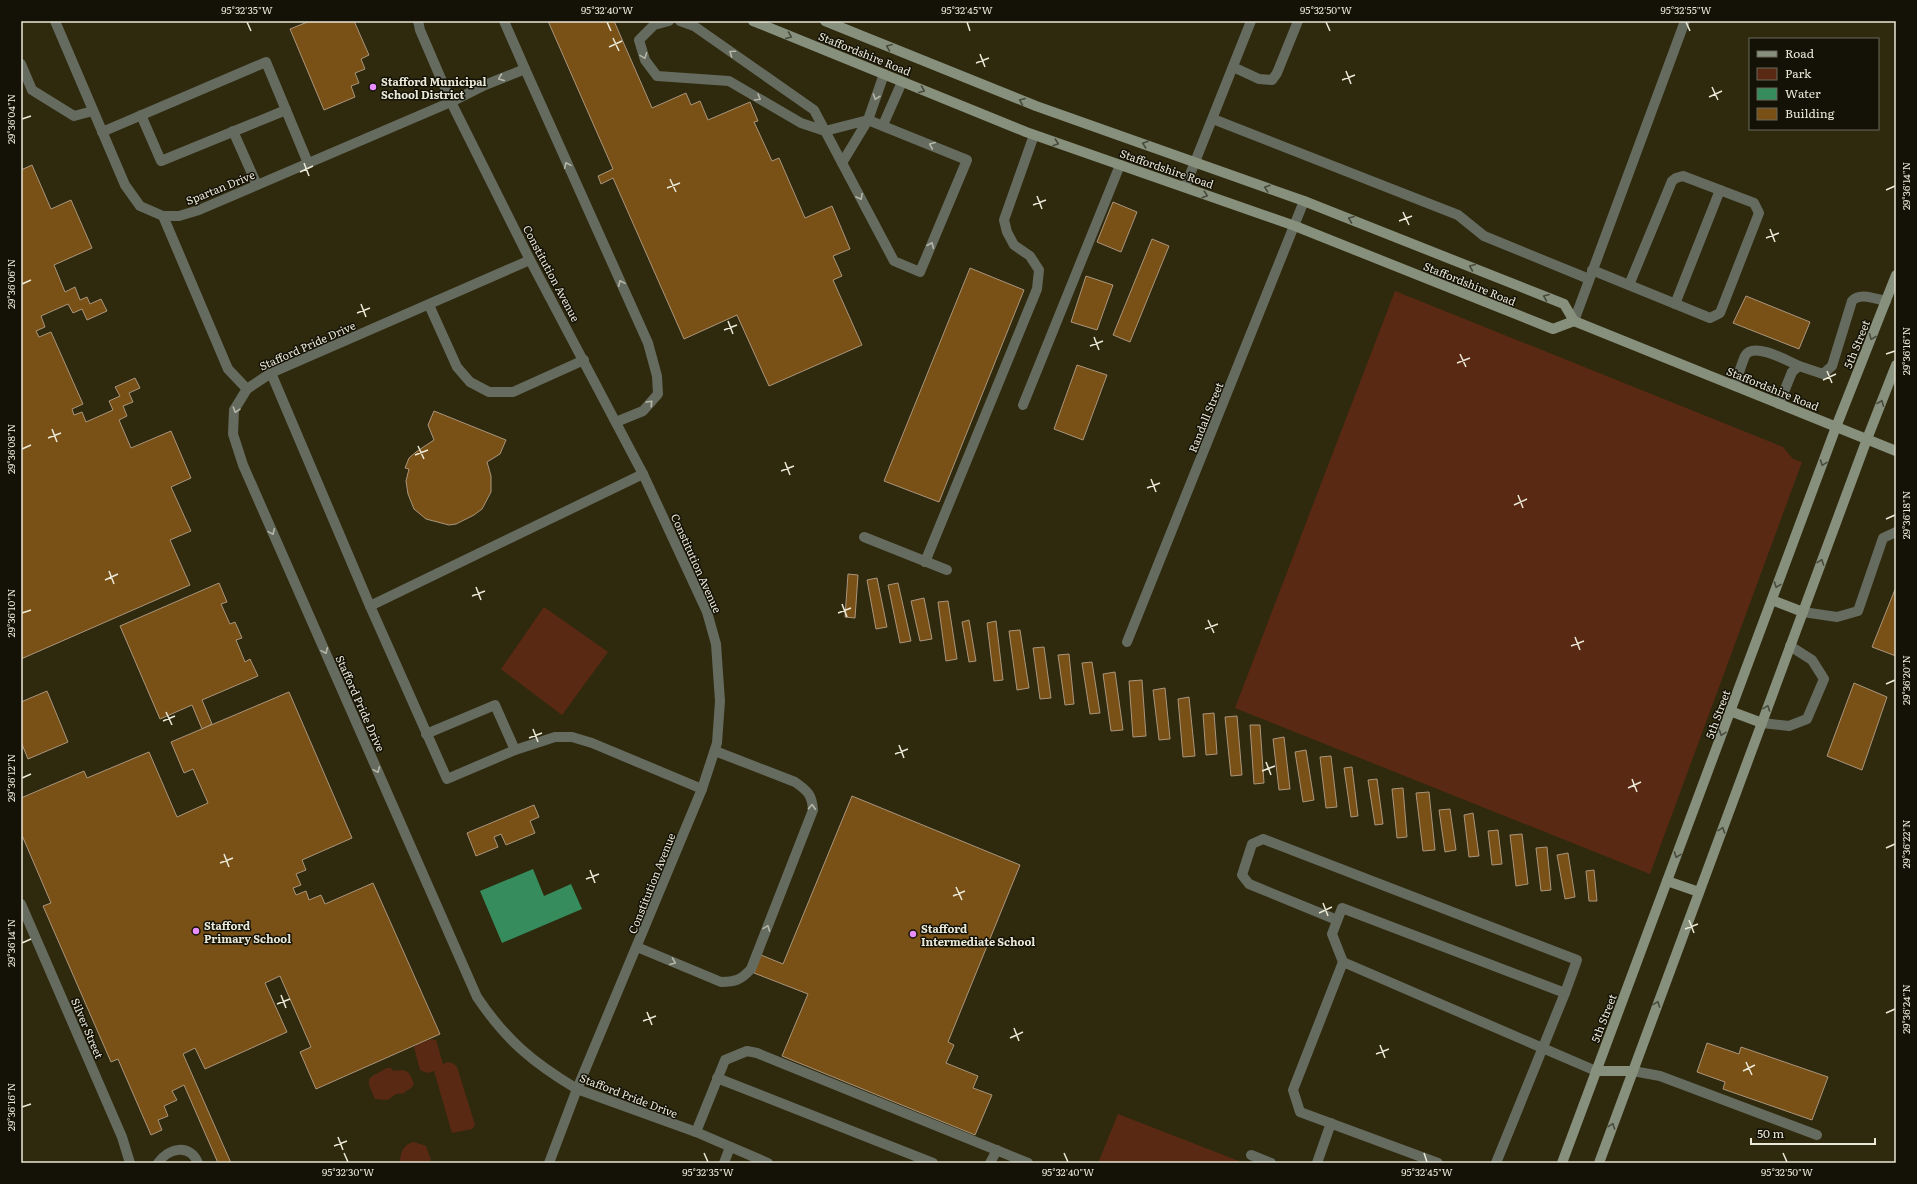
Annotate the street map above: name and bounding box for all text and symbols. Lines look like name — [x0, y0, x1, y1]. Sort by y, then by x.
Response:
text: 95°32'35"W — [221, 2, 273, 17]
text: 95°32'40"W — [581, 2, 633, 17]
text: 95°32'45"W — [941, 2, 993, 17]
text: 95°32'50"W — [1300, 2, 1352, 17]
text: 95°32'55"W — [1660, 2, 1712, 17]
street label: Staffordshire Road — [816, 27, 914, 79]
one-way arrow — [785, 31, 792, 39]
legend — [1749, 38, 1879, 130]
one-way arrow — [885, 44, 893, 52]
text: Road — [1785, 44, 1815, 62]
one-way arrow — [730, 51, 737, 58]
one-way arrow — [640, 52, 648, 59]
text: Park — [1785, 64, 1812, 82]
place label: Stafford Municipal School District — [381, 73, 487, 102]
one-way arrow — [498, 74, 505, 82]
marker: Stafford Municipal School District — [368, 82, 378, 92]
text: Water — [1785, 84, 1821, 102]
one-way arrow — [919, 85, 926, 93]
one-way arrow — [872, 93, 880, 100]
text: 29°36'04"N — [3, 94, 18, 144]
one-way arrow — [754, 94, 761, 101]
one-way arrow — [1019, 98, 1027, 106]
text: Building — [1785, 104, 1835, 122]
one-way arrow — [1053, 138, 1060, 146]
one-way arrow — [1141, 141, 1148, 149]
one-way arrow — [928, 142, 935, 150]
street label: Staffordshire Road — [1118, 144, 1216, 192]
one-way arrow — [564, 161, 572, 168]
text: 29°36'14"N — [1898, 162, 1913, 210]
street label: Spartan Drive — [183, 166, 257, 208]
one-way arrow — [1264, 184, 1271, 192]
one-way arrow — [1202, 190, 1209, 198]
one-way arrow — [855, 193, 863, 200]
one-way arrow — [1348, 216, 1355, 224]
street label: Constitution Avenue — [520, 222, 584, 324]
one-way arrow — [926, 241, 934, 249]
street label: Staffordshire Road — [1421, 257, 1519, 309]
text: 29°36'06"N — [3, 259, 18, 309]
one-way arrow — [1468, 264, 1475, 272]
one-way arrow — [618, 280, 626, 288]
one-way arrow — [1542, 293, 1549, 301]
street label: Stafford Pride Drive — [256, 316, 358, 373]
street label: 5th Street — [1839, 317, 1873, 371]
text: 29°36'16"N — [1898, 327, 1913, 375]
one-way arrow — [1868, 334, 1876, 341]
street label: Staffordshire Road — [1724, 362, 1822, 414]
street label: Randall Street — [1184, 379, 1227, 455]
one-way arrow — [645, 400, 653, 408]
one-way arrow — [1876, 400, 1884, 407]
one-way arrow — [232, 406, 241, 413]
text: 29°36'08"N — [3, 424, 18, 474]
one-way arrow — [1819, 460, 1827, 467]
text: 29°36'18"N — [1898, 491, 1913, 539]
street label: Constitution Avenue — [668, 511, 726, 616]
one-way arrow — [267, 527, 275, 535]
one-way arrow — [1817, 559, 1825, 566]
one-way arrow — [1774, 582, 1782, 589]
text: 29°36'10"N — [3, 589, 18, 637]
one-way arrow — [320, 647, 328, 654]
street label: Stafford Pride Drive — [333, 652, 390, 754]
text: 29°36'20"N — [1898, 655, 1913, 705]
street label: 5th Street — [1701, 687, 1733, 741]
one-way arrow — [1763, 705, 1771, 712]
one-way arrow — [1719, 730, 1727, 737]
text: 29°36'12"N — [3, 754, 18, 802]
one-way arrow — [372, 765, 380, 773]
one-way arrow — [807, 804, 816, 810]
text: 29°36'22"N — [1898, 819, 1913, 869]
one-way arrow — [1717, 827, 1726, 834]
street label: Constitution Avenue — [623, 830, 679, 936]
one-way arrow — [1673, 852, 1682, 859]
place label: Stafford Primary School — [204, 917, 291, 946]
text: 29°36'14"N — [3, 919, 18, 967]
place label: Stafford Intermediate School — [921, 920, 1035, 949]
one-way arrow — [762, 925, 770, 932]
marker: Stafford Primary School — [191, 926, 201, 936]
marker: Stafford Intermediate School — [908, 929, 918, 939]
one-way arrow — [669, 957, 677, 965]
text: 29°36'24"N — [1898, 984, 1913, 1034]
street label: 5th Street — [1586, 991, 1620, 1045]
street label: Silver Street — [68, 995, 108, 1061]
one-way arrow — [1653, 1001, 1661, 1008]
street label: Stafford Pride Drive — [578, 1069, 681, 1121]
text: 29°36'16"N — [3, 1083, 18, 1131]
scale bar — [1751, 1120, 1875, 1146]
one-way arrow — [1608, 1123, 1616, 1130]
text: 50 m — [1757, 1124, 1784, 1142]
text: 95°32'30"W — [322, 1164, 374, 1179]
text: 95°32'35"W — [682, 1164, 734, 1179]
text: 95°32'40"W — [1042, 1164, 1094, 1179]
text: 95°32'45"W — [1401, 1164, 1453, 1179]
text: 95°32'50"W — [1761, 1164, 1813, 1179]

